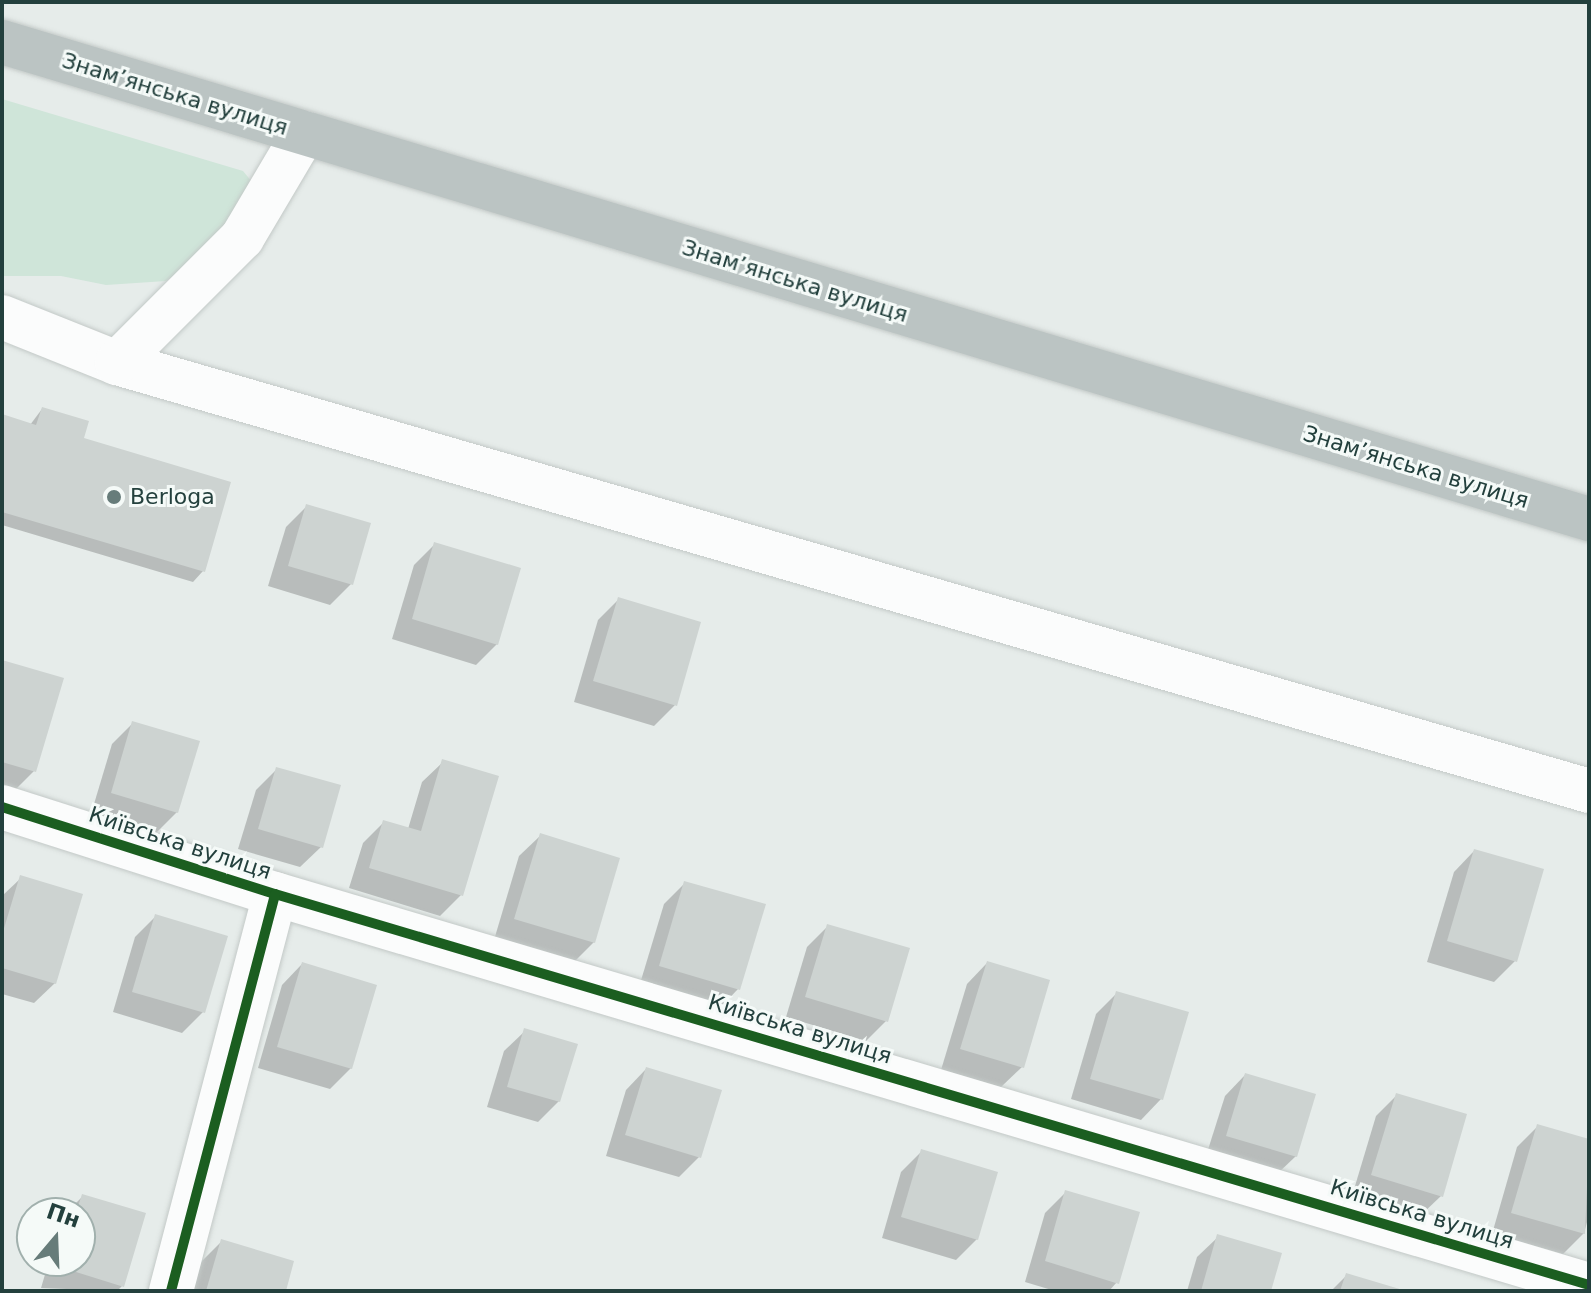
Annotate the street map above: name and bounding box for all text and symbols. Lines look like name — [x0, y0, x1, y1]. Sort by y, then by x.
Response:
street label: Знамʼянська вулиця — [59, 47, 291, 141]
street label: Знамʼянська вулиця — [679, 234, 911, 328]
street label: Знамʼянська вулиця — [1300, 420, 1532, 514]
place label: Berloga — [130, 484, 215, 510]
marker: Berloga — [105, 488, 123, 506]
street label: Київська вулиця — [85, 801, 275, 885]
street label: Київська вулиця — [705, 989, 895, 1069]
street label: Київська вулиця — [1327, 1174, 1517, 1254]
north arrow — [16, 1197, 96, 1277]
text: Пн — [43, 1198, 83, 1233]

